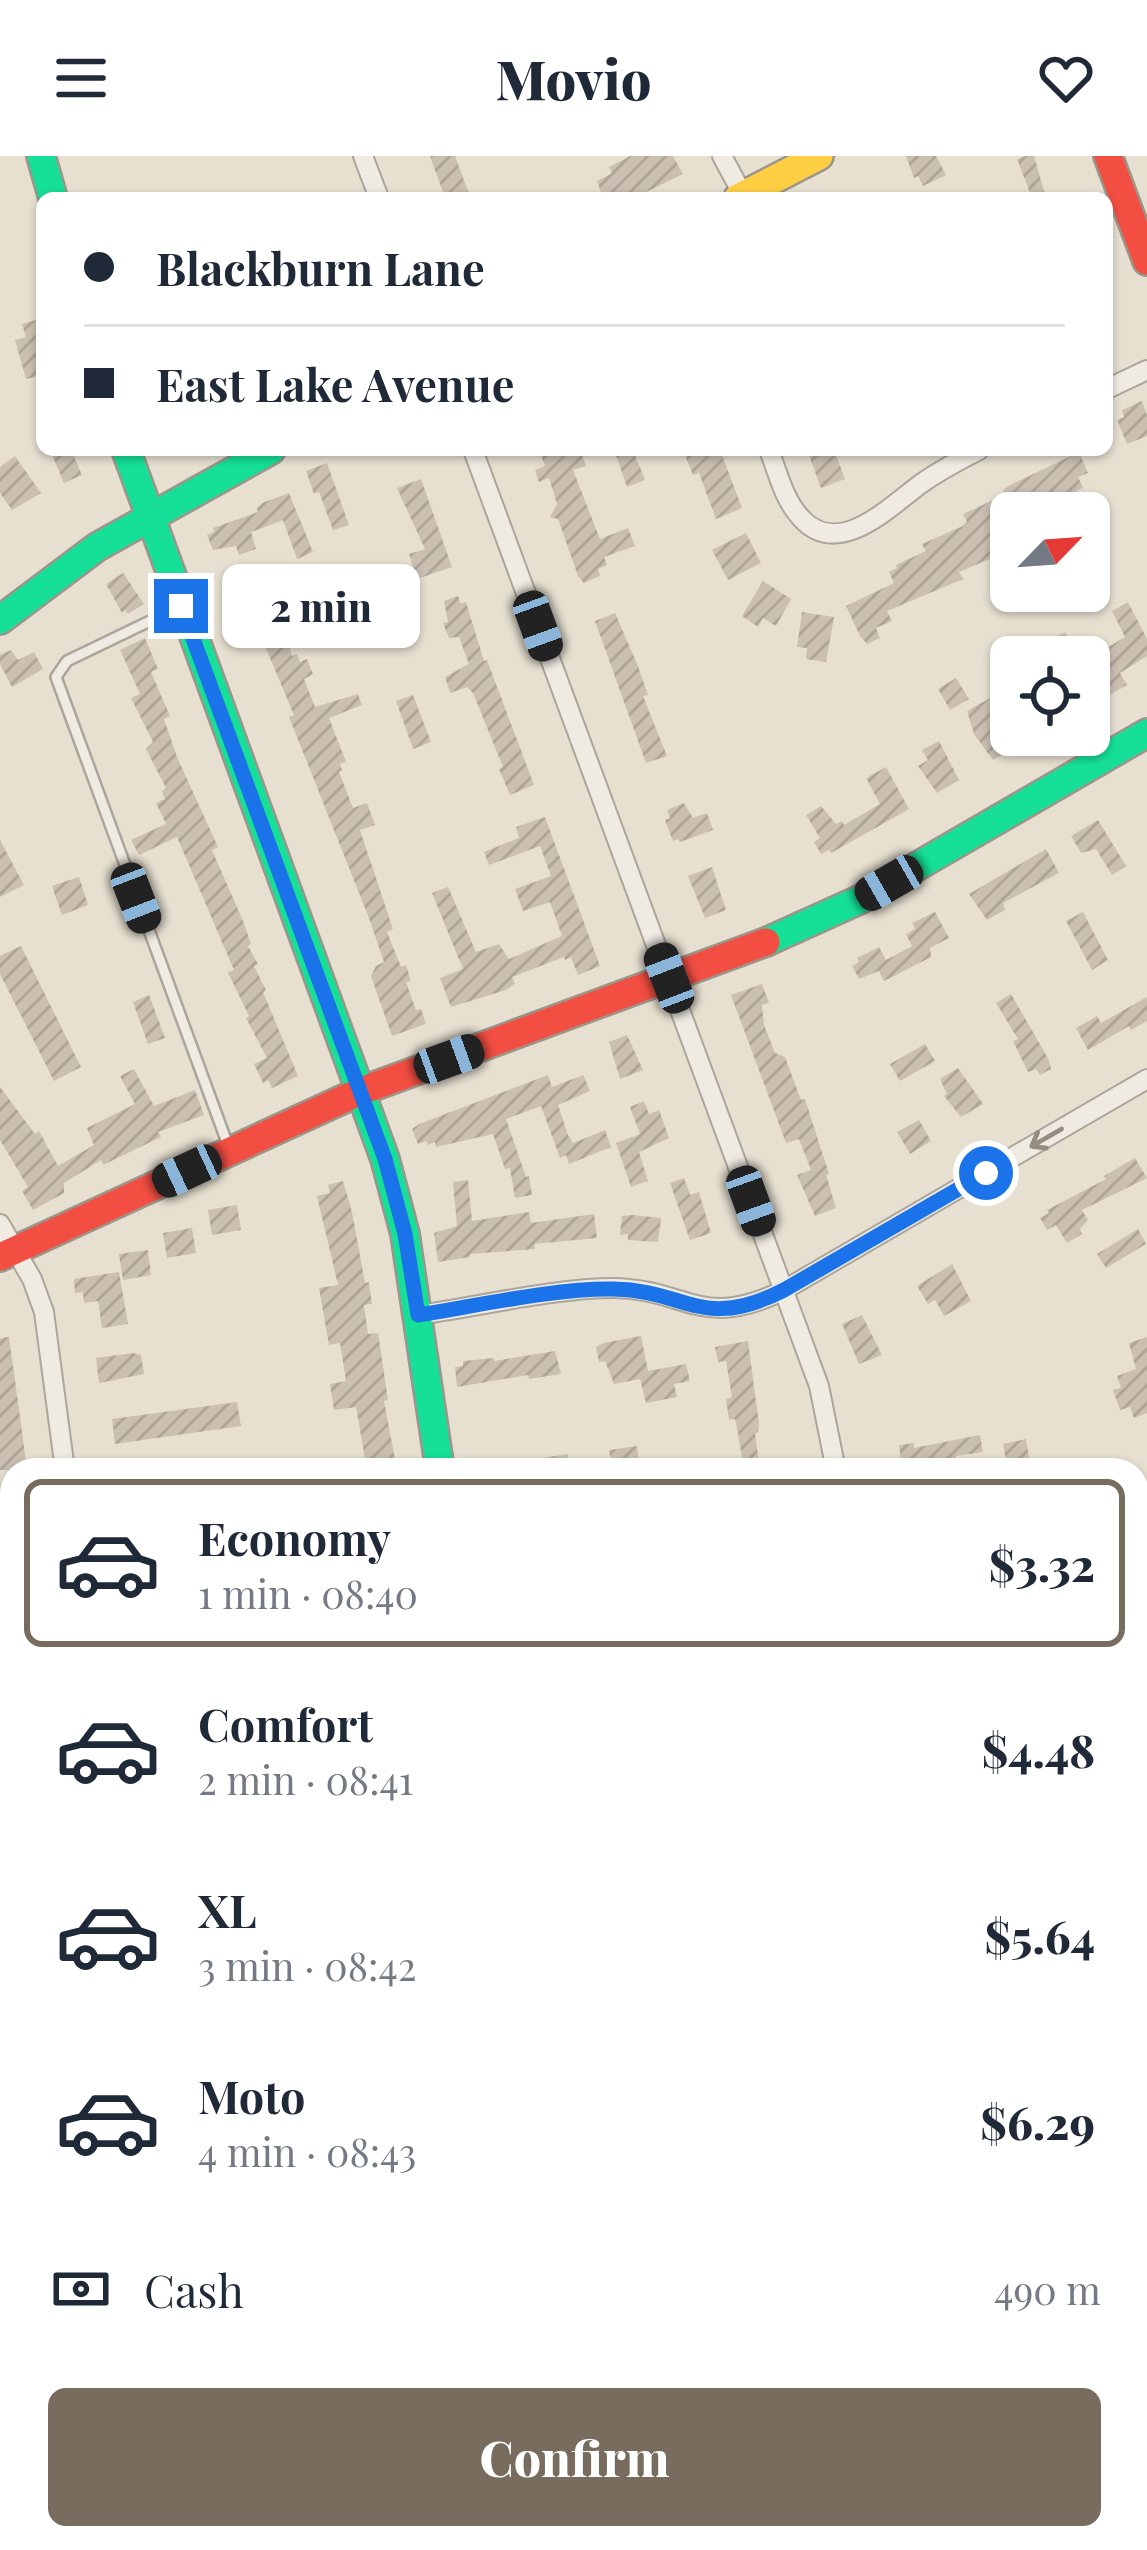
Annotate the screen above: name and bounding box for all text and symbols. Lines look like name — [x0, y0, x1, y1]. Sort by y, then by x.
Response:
text: Movio — [495, 42, 652, 114]
icon: menu — [48, 45, 114, 111]
icon: heart — [1033, 45, 1099, 111]
text: Blackburn Lane — [156, 237, 485, 297]
text: East Lake Avenue — [156, 353, 514, 413]
north arrow — [990, 492, 1110, 612]
map controls — [990, 492, 1110, 756]
callout: 2 min — [223, 564, 421, 648]
route end — [154, 579, 208, 633]
text: 2 min — [270, 580, 372, 632]
car — [509, 586, 567, 666]
button: locate — [990, 636, 1110, 756]
car — [849, 849, 929, 917]
car — [106, 858, 166, 938]
car — [639, 938, 699, 1018]
car — [409, 1030, 489, 1088]
one-way arrow — [1030, 1126, 1064, 1150]
car — [147, 1139, 227, 1203]
route start — [959, 1146, 1013, 1200]
car — [722, 1161, 780, 1241]
text: Economy — [198, 1507, 391, 1567]
icon: car — [54, 1509, 162, 1617]
text: $3.32 — [989, 1533, 1095, 1593]
text: 1 min · 08:40 — [198, 1567, 418, 1619]
text: Comfort — [198, 1693, 373, 1753]
icon: car — [54, 1695, 162, 1803]
text: $4.48 — [982, 1719, 1095, 1779]
text: 2 min · 08:41 — [198, 1753, 413, 1805]
text: XL — [198, 1879, 257, 1939]
icon: car — [54, 1881, 162, 1989]
text: $5.64 — [984, 1905, 1095, 1965]
text: 3 min · 08:42 — [198, 1939, 416, 1991]
text: Moto — [198, 2065, 305, 2125]
icon: car — [54, 2067, 162, 2175]
text: $6.29 — [980, 2091, 1095, 2151]
text: 4 min · 08:43 — [198, 2125, 416, 2177]
icon: cash — [48, 2256, 114, 2322]
text: Cash — [144, 2259, 244, 2319]
text: 490 m — [994, 2263, 1101, 2315]
button: Confirm — [48, 2388, 1101, 2526]

